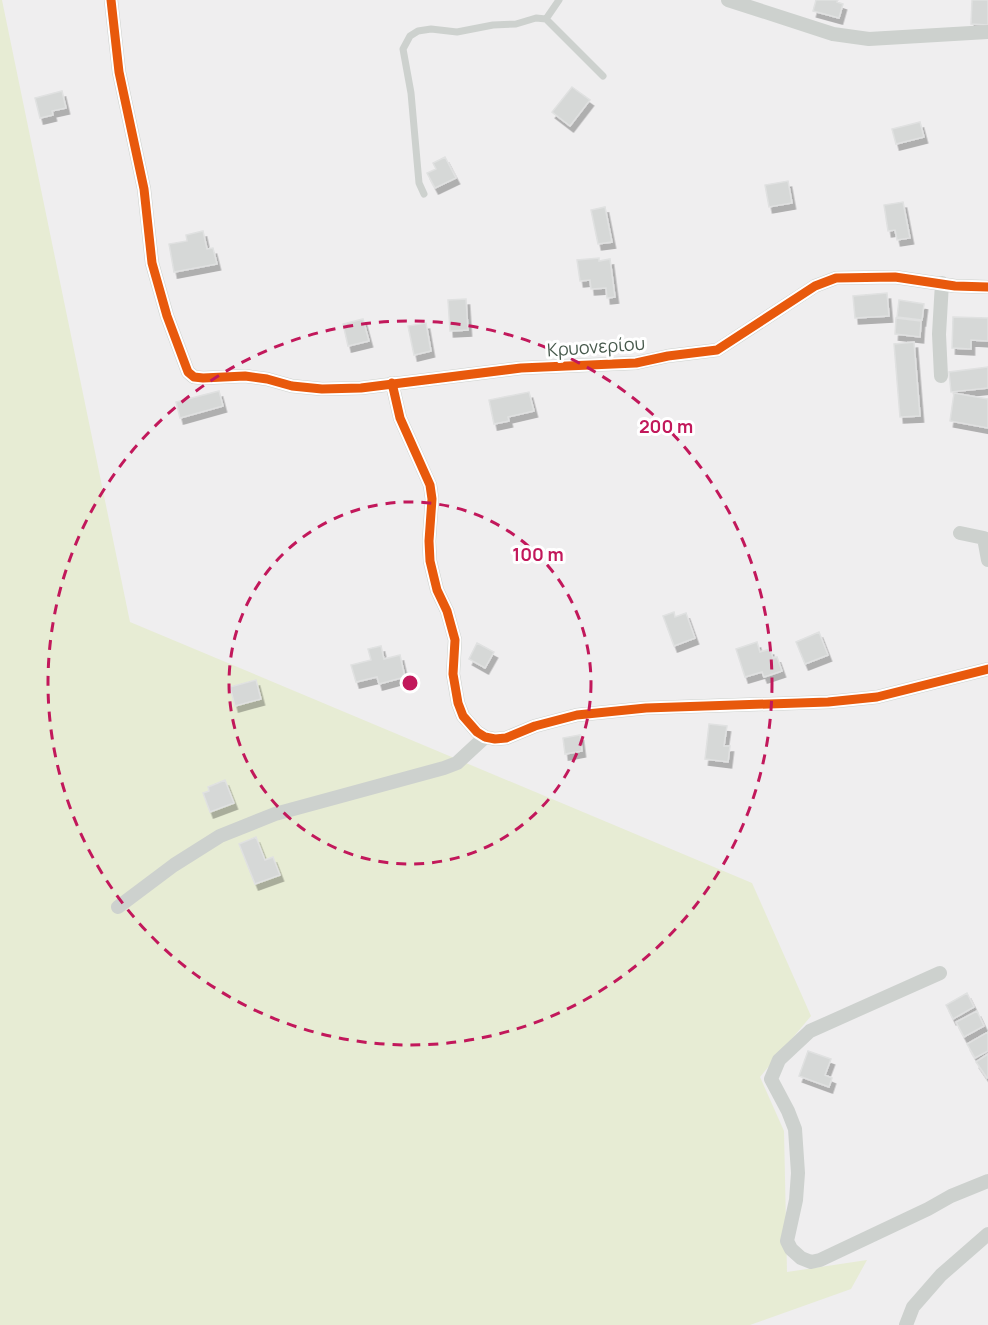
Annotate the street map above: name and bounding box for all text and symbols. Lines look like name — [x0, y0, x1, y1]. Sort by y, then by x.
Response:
street label: Κρυονερίου — [546, 331, 646, 361]
text: 200 m — [639, 414, 693, 438]
text: 100 m — [512, 542, 564, 566]
centre of rings — [400, 673, 420, 693]

